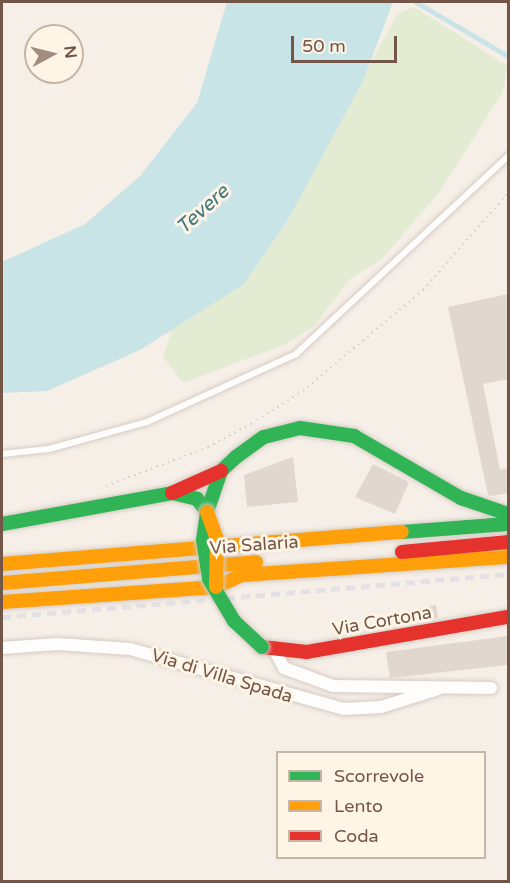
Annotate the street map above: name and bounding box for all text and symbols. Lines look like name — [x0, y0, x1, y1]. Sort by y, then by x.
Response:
north arrow — [24, 24, 84, 84]
scale bar — [294, 24, 400, 62]
text: 50 m — [302, 35, 346, 57]
text: N — [59, 44, 81, 60]
water label: Tevere — [172, 180, 234, 240]
street label: Via Salaria — [209, 531, 299, 559]
street label: Via Cortona — [331, 602, 433, 640]
street label: Via di Villa Spada — [149, 644, 295, 708]
legend — [276, 751, 486, 859]
text: Scorrevole — [334, 765, 424, 787]
text: Lento — [334, 795, 383, 817]
text: Coda — [334, 825, 379, 847]

